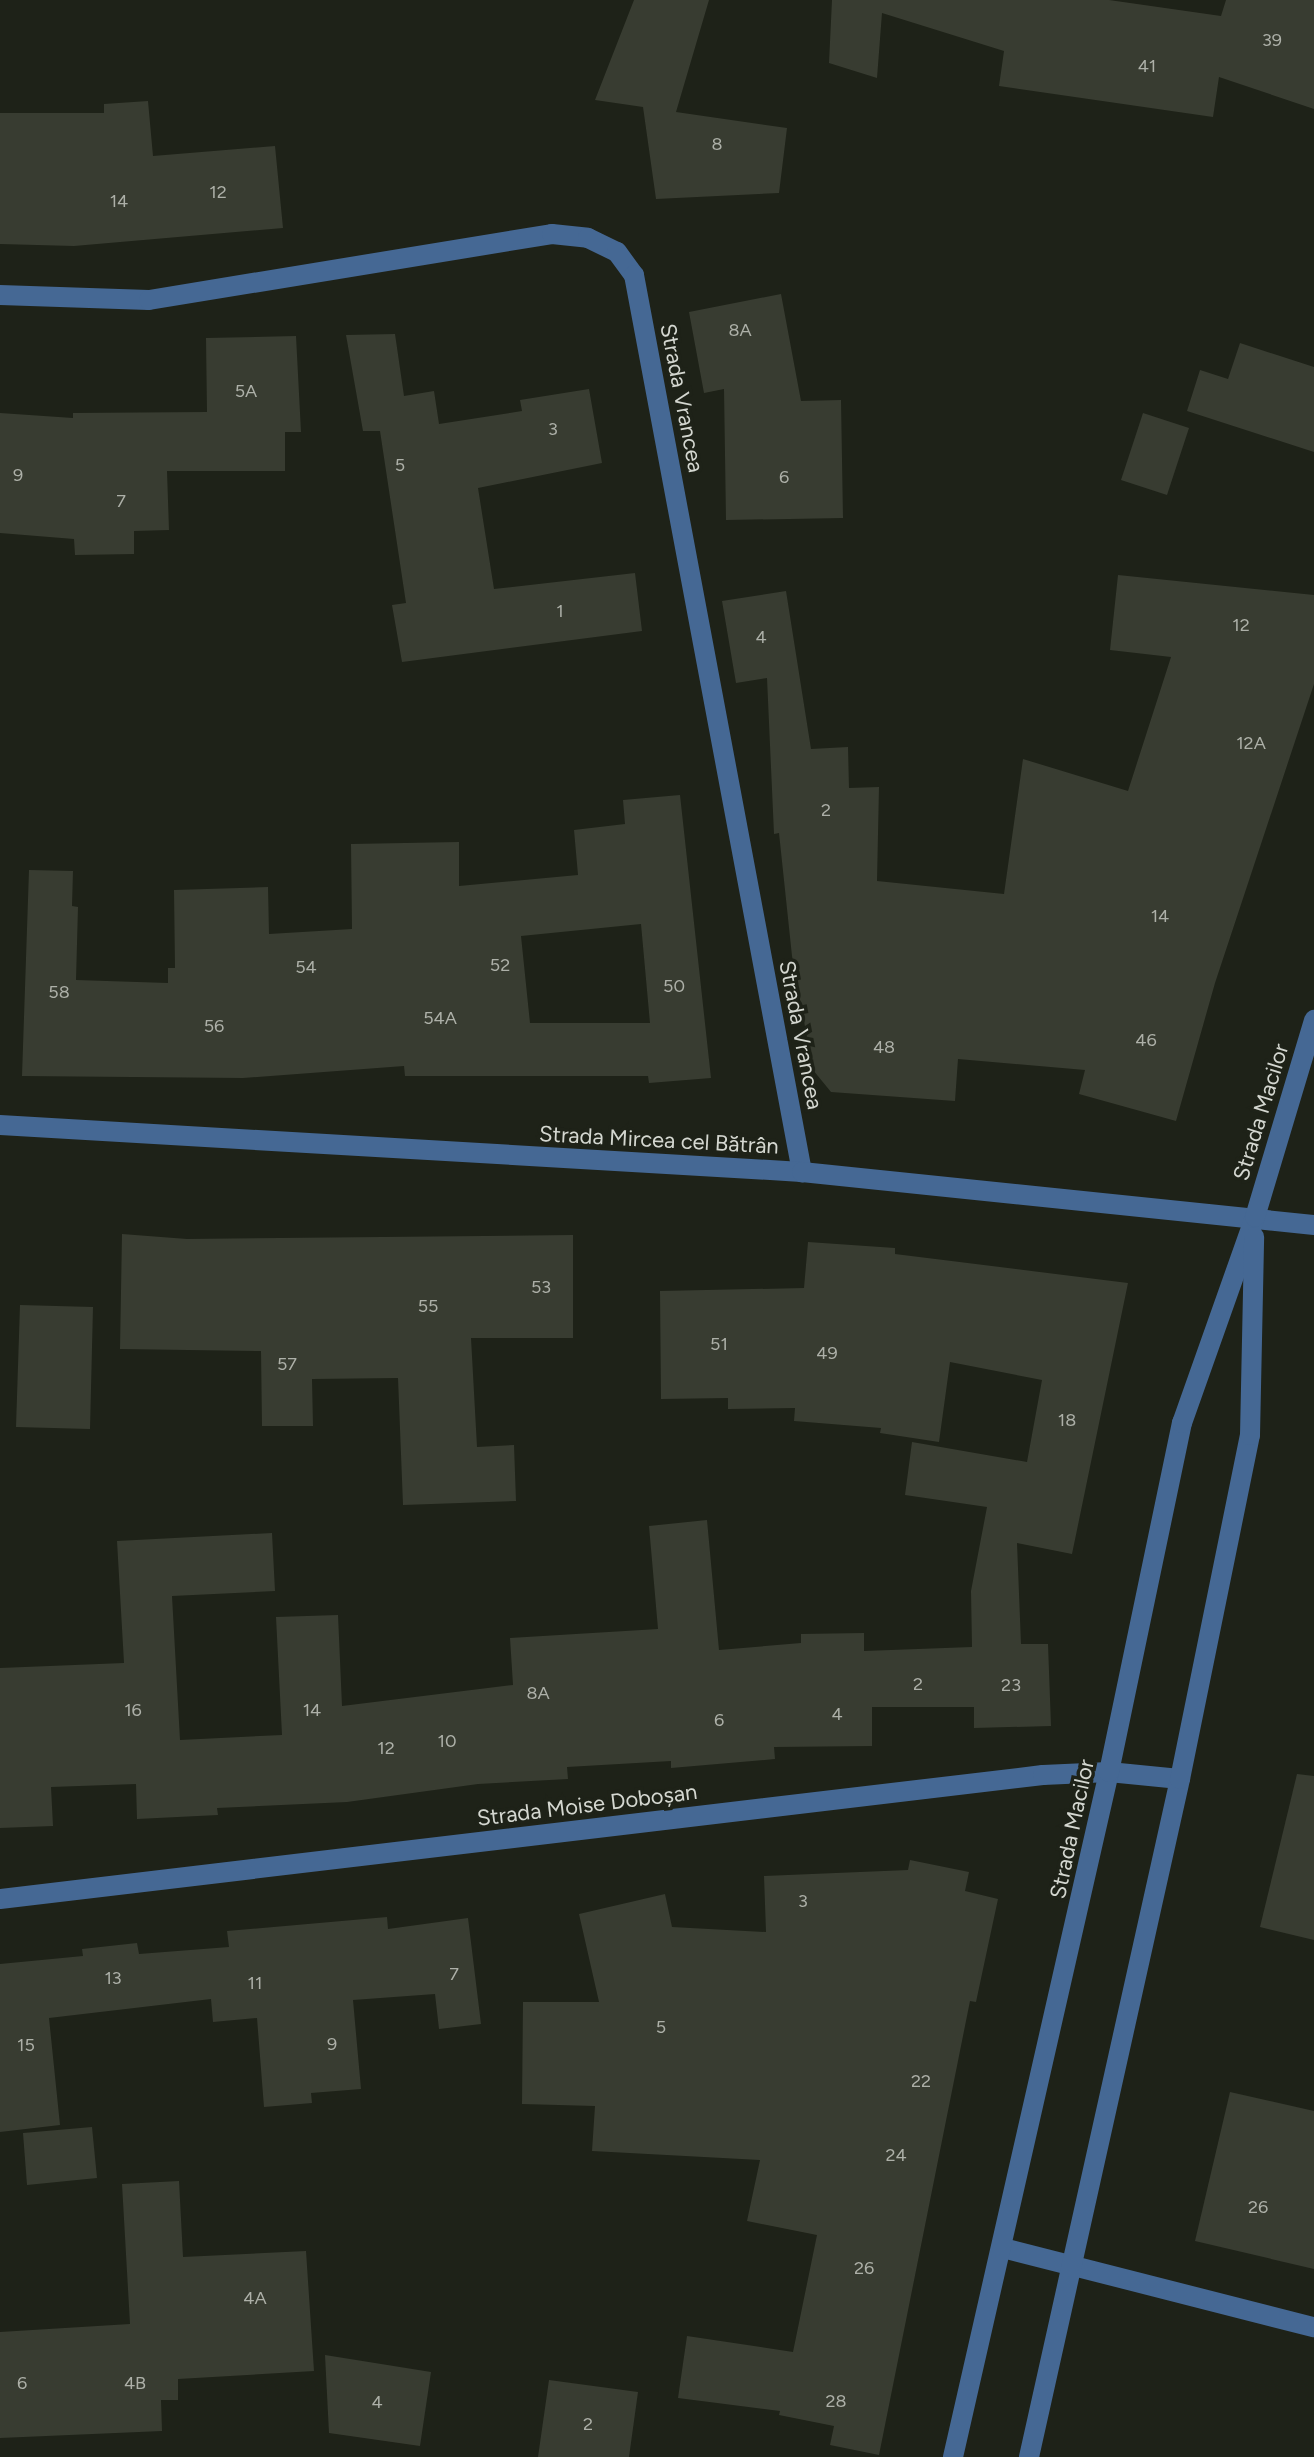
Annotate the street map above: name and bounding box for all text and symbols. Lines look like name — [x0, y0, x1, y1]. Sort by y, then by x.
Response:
house number: 39 — [1262, 29, 1282, 51]
house number: 41 — [1138, 55, 1156, 77]
house number: 8 — [711, 133, 723, 155]
house number: 12 — [209, 181, 227, 203]
house number: 14 — [110, 190, 128, 212]
house number: 8A — [728, 319, 752, 341]
street label: Strada Vrancea — [655, 321, 709, 475]
house number: 5A — [235, 380, 257, 402]
house number: 3 — [548, 418, 558, 440]
house number: 5 — [395, 454, 405, 476]
house number: 9 — [13, 464, 23, 486]
house number: 6 — [779, 466, 789, 488]
house number: 7 — [116, 490, 126, 512]
house number: 1 — [556, 600, 564, 622]
house number: 12 — [1232, 614, 1250, 636]
house number: 4 — [755, 626, 767, 648]
house number: 12A — [1236, 732, 1266, 754]
house number: 2 — [821, 799, 831, 821]
house number: 14 — [1151, 905, 1169, 927]
house number: 52 — [490, 954, 510, 976]
house number: 54 — [295, 956, 317, 978]
street label: Strada Vrancea — [774, 958, 828, 1112]
house number: 50 — [663, 975, 685, 997]
house number: 58 — [48, 981, 70, 1003]
house number: 54A — [423, 1007, 457, 1029]
house number: 56 — [204, 1015, 224, 1037]
house number: 46 — [1135, 1029, 1157, 1051]
house number: 48 — [873, 1036, 895, 1058]
street label: Strada Macilor — [1228, 1040, 1294, 1184]
street label: Strada Mircea cel Bătrân — [539, 1121, 779, 1159]
house number: 53 — [531, 1276, 551, 1298]
house number: 55 — [418, 1295, 438, 1317]
house number: 51 — [710, 1333, 728, 1355]
house number: 49 — [816, 1342, 838, 1364]
house number: 57 — [277, 1353, 297, 1375]
house number: 18 — [1058, 1409, 1076, 1431]
house number: 2 — [913, 1673, 923, 1695]
house number: 23 — [1001, 1674, 1021, 1696]
house number: 8A — [526, 1682, 550, 1704]
house number: 16 — [124, 1699, 142, 1721]
house number: 14 — [303, 1699, 321, 1721]
house number: 4 — [831, 1703, 843, 1725]
house number: 6 — [714, 1709, 724, 1731]
house number: 10 — [438, 1730, 456, 1752]
house number: 12 — [377, 1737, 395, 1759]
street label: Strada Macilor — [1044, 1757, 1100, 1901]
street label: Strada Moise Doboșan — [475, 1778, 699, 1832]
house number: 3 — [798, 1890, 808, 1912]
house number: 7 — [449, 1963, 459, 1985]
house number: 13 — [104, 1967, 122, 1989]
house number: 11 — [248, 1972, 262, 1994]
house number: 5 — [656, 2016, 666, 2038]
house number: 9 — [327, 2033, 337, 2055]
house number: 15 — [17, 2034, 35, 2056]
house number: 22 — [911, 2070, 931, 2092]
house number: 24 — [885, 2144, 907, 2166]
house number: 26 — [1248, 2196, 1268, 2218]
house number: 26 — [854, 2257, 874, 2279]
house number: 4A — [243, 2287, 267, 2309]
house number: 6 — [17, 2372, 27, 2394]
house number: 4B — [124, 2372, 146, 2394]
house number: 28 — [825, 2390, 847, 2412]
house number: 4 — [371, 2391, 383, 2413]
house number: 2 — [583, 2413, 593, 2435]

